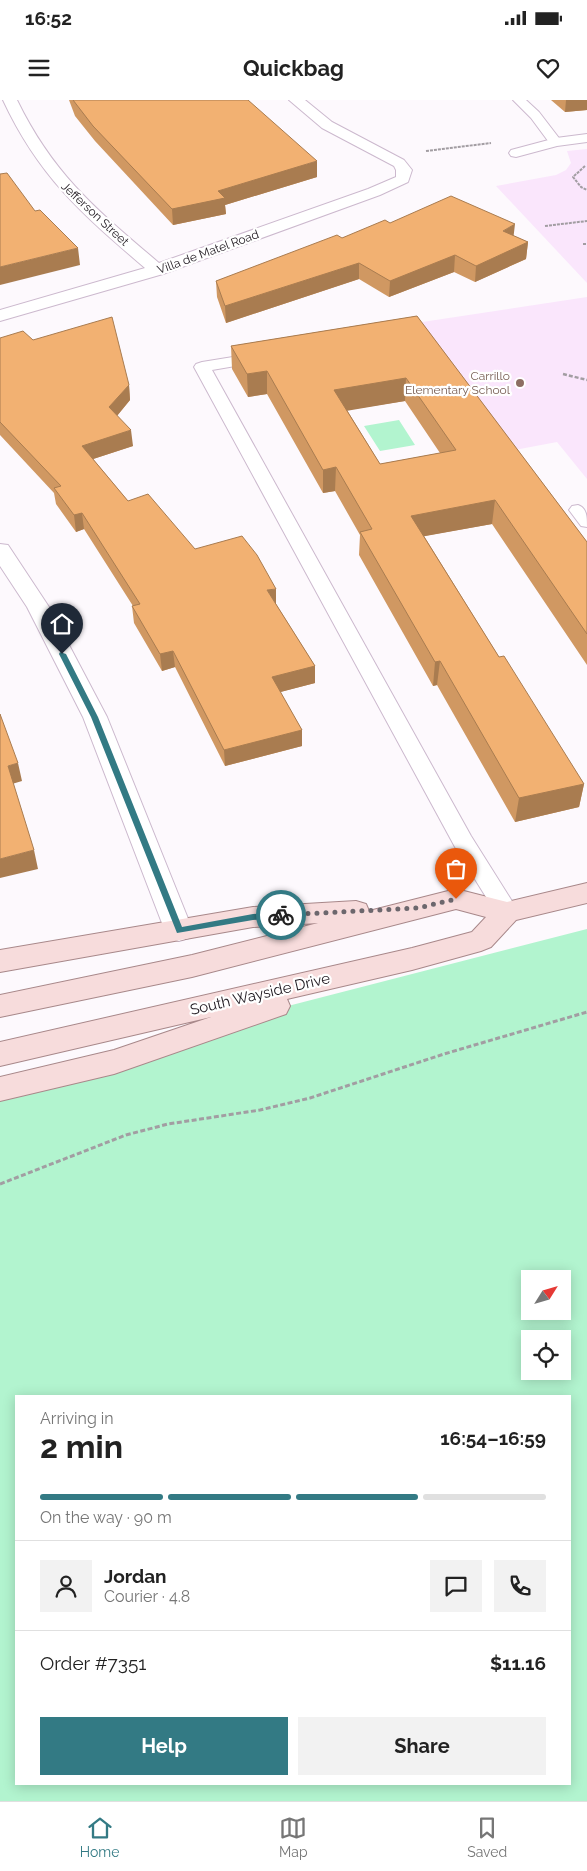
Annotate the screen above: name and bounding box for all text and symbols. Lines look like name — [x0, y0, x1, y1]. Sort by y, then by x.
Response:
text: 16:52 — [25, 7, 72, 29]
icon: menu — [25, 54, 53, 82]
icon: heart — [534, 54, 562, 82]
text: Quickbag — [243, 55, 344, 81]
street label: Jefferson Street — [58, 179, 132, 249]
street label: Villa de Matel Road — [155, 227, 261, 277]
place label: Carrillo Elementary School — [405, 369, 511, 397]
marker: Carrillo Elementary School — [514, 377, 526, 389]
pin — [41, 603, 83, 654]
icon: home — [48, 610, 76, 638]
pin — [435, 848, 477, 899]
icon: bag — [442, 855, 470, 883]
courier — [256, 890, 306, 940]
icon: bike — [267, 901, 295, 929]
street label: South Wayside Drive — [188, 969, 332, 1019]
north arrow — [521, 1270, 571, 1320]
map controls — [521, 1270, 571, 1380]
button: locate — [521, 1330, 571, 1380]
text: Arriving in — [40, 1409, 114, 1428]
text: 16:54–16:59 — [440, 1427, 546, 1449]
text: 2 min — [40, 1428, 123, 1465]
text: On the way · 90 m — [40, 1508, 172, 1527]
button: person — [40, 1560, 92, 1612]
button: chat — [430, 1560, 482, 1612]
button: phone — [494, 1560, 546, 1612]
text: Jordan — [104, 1565, 167, 1587]
text: Courier · 4.8 — [104, 1587, 190, 1606]
text: Order #7351 — [40, 1652, 146, 1674]
text: $11.16 — [490, 1652, 546, 1674]
button: Help — [40, 1717, 288, 1775]
button: Share — [298, 1717, 546, 1775]
tab: Home — [80, 1814, 119, 1860]
tab: Map — [279, 1814, 308, 1860]
tab: Saved — [467, 1814, 507, 1860]

